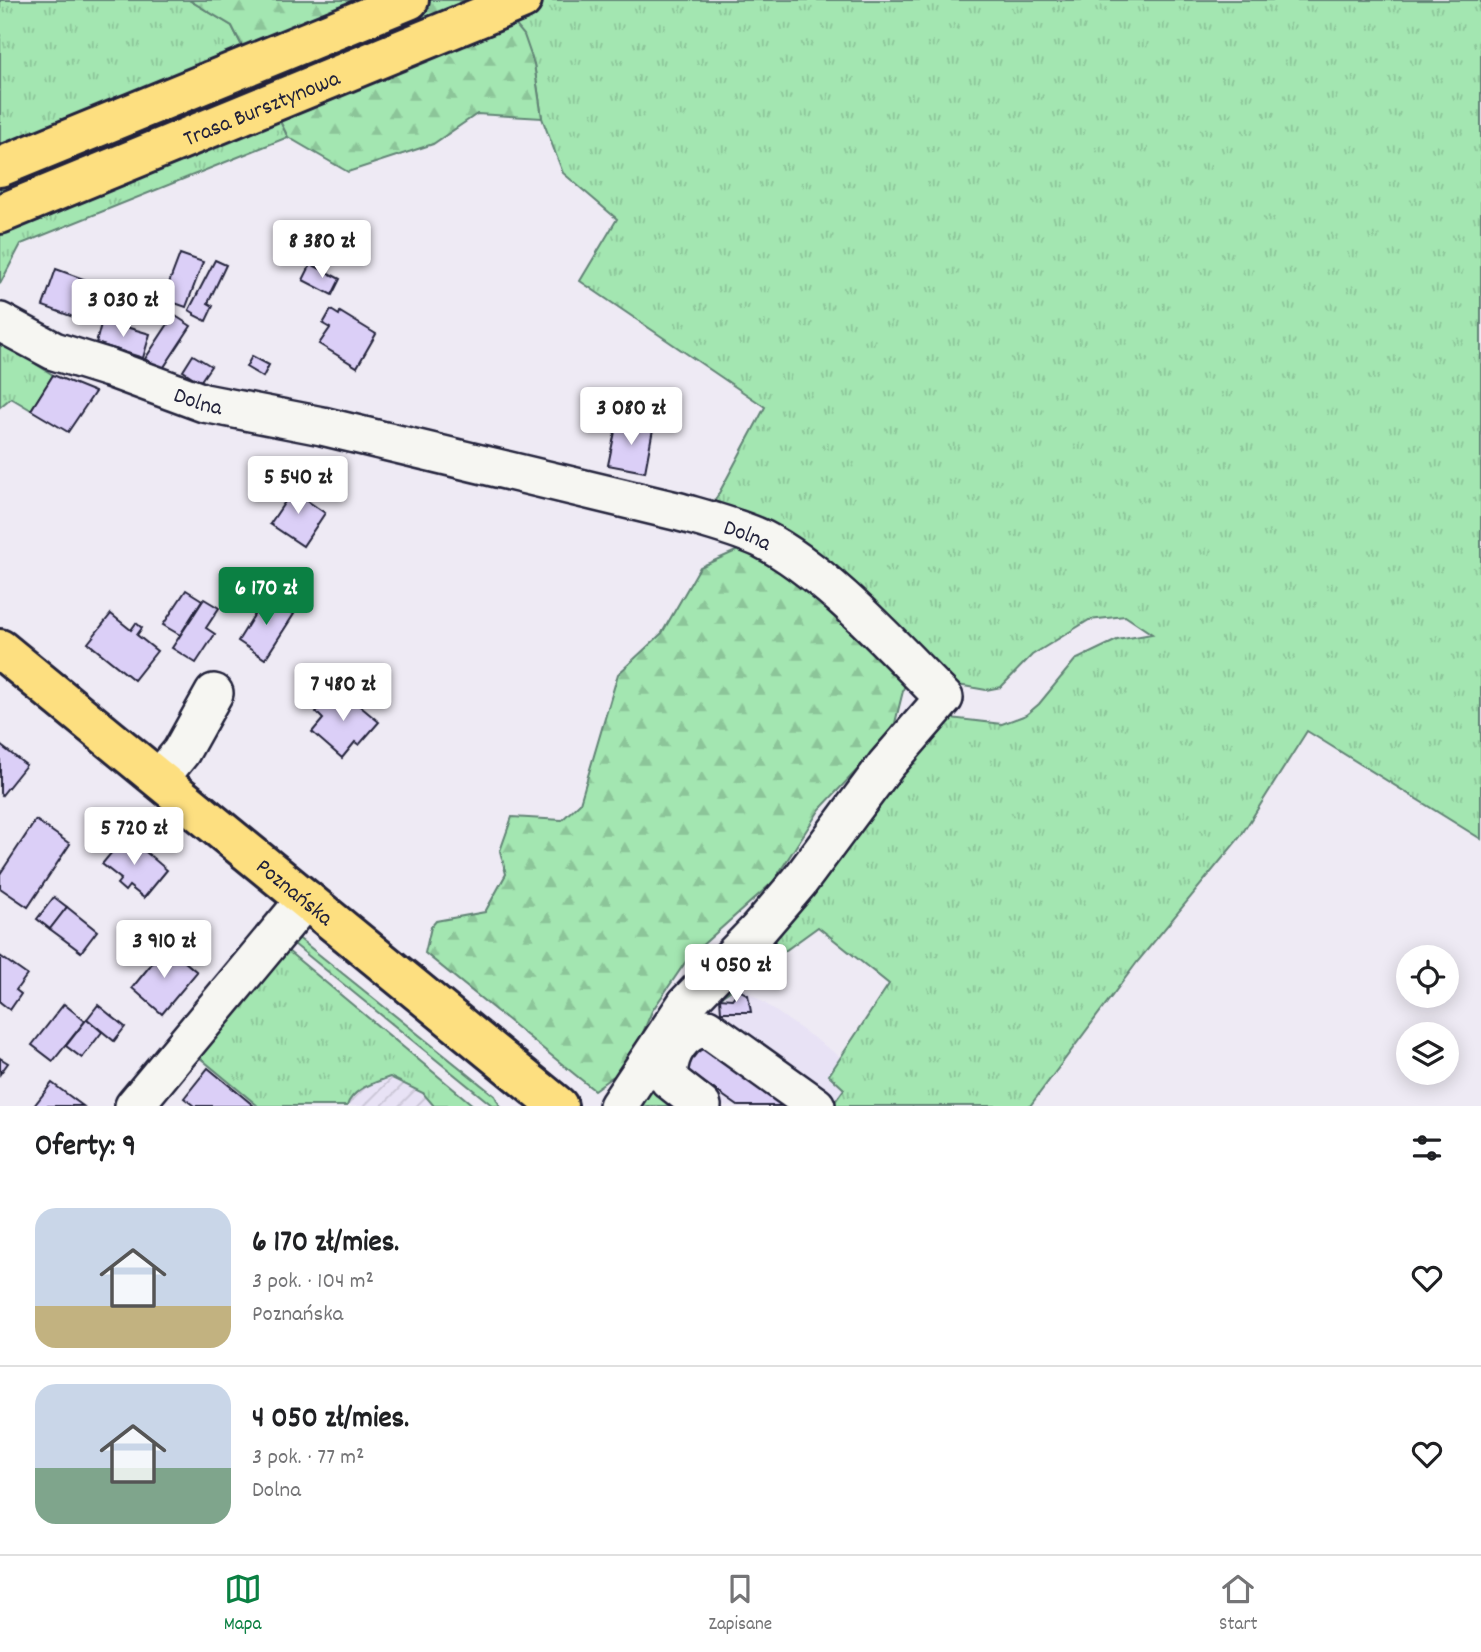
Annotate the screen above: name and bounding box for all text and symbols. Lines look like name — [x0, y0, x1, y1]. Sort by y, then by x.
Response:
street label: Trasa Bursztynowa — [179, 63, 347, 157]
pin: 8 380 zł — [250, 220, 394, 280]
text: 8 380 zł — [289, 226, 355, 259]
pin: 3 030 zł — [51, 280, 195, 339]
text: 3 030 zł — [88, 285, 158, 318]
street label: Dolna — [168, 380, 226, 426]
pin: 3 080 zł — [559, 388, 703, 447]
text: 3 080 zł — [596, 393, 666, 426]
pin: 5 540 zł — [226, 456, 370, 516]
text: 5 540 zł — [264, 462, 332, 495]
street label: Dolna — [719, 513, 778, 562]
pin: 6 170 zł — [194, 568, 338, 627]
text: 6 170 zł — [235, 573, 297, 606]
pin: 7 480 zł — [271, 664, 415, 723]
text: 7 480 zł — [310, 669, 376, 702]
pin: 5 720 zł — [62, 808, 206, 867]
text: 5 720 zł — [100, 813, 168, 846]
street label: Poznańska — [247, 852, 340, 936]
pin: 3 910 zł — [92, 920, 236, 980]
text: 3 910 zł — [132, 926, 196, 959]
pin: 4 050 zł — [664, 944, 808, 1004]
map controls — [1396, 945, 1459, 1085]
button: locate — [1396, 945, 1459, 1008]
text: 4 050 zł — [701, 950, 771, 983]
button: layers — [1396, 1022, 1459, 1085]
text: Oferty: 9 — [35, 1127, 136, 1170]
icon: filters — [1408, 1129, 1446, 1167]
text: 6 170 zł/mies. — [252, 1223, 399, 1266]
icon: home — [91, 1236, 175, 1320]
icon: heart — [1408, 1259, 1446, 1297]
text: 3 pok. · 104 m² — [252, 1266, 374, 1299]
text: Poznańska — [252, 1299, 343, 1332]
text: 4 050 zł/mies. — [252, 1399, 409, 1442]
icon: home — [91, 1412, 175, 1496]
icon: heart — [1408, 1435, 1446, 1473]
text: 3 pok. · 77 m² — [252, 1442, 364, 1475]
text: Dolna — [252, 1475, 301, 1508]
tab: Mapa — [224, 1570, 262, 1639]
tab: Zapisane — [709, 1570, 772, 1639]
tab: Start — [1219, 1570, 1257, 1639]

